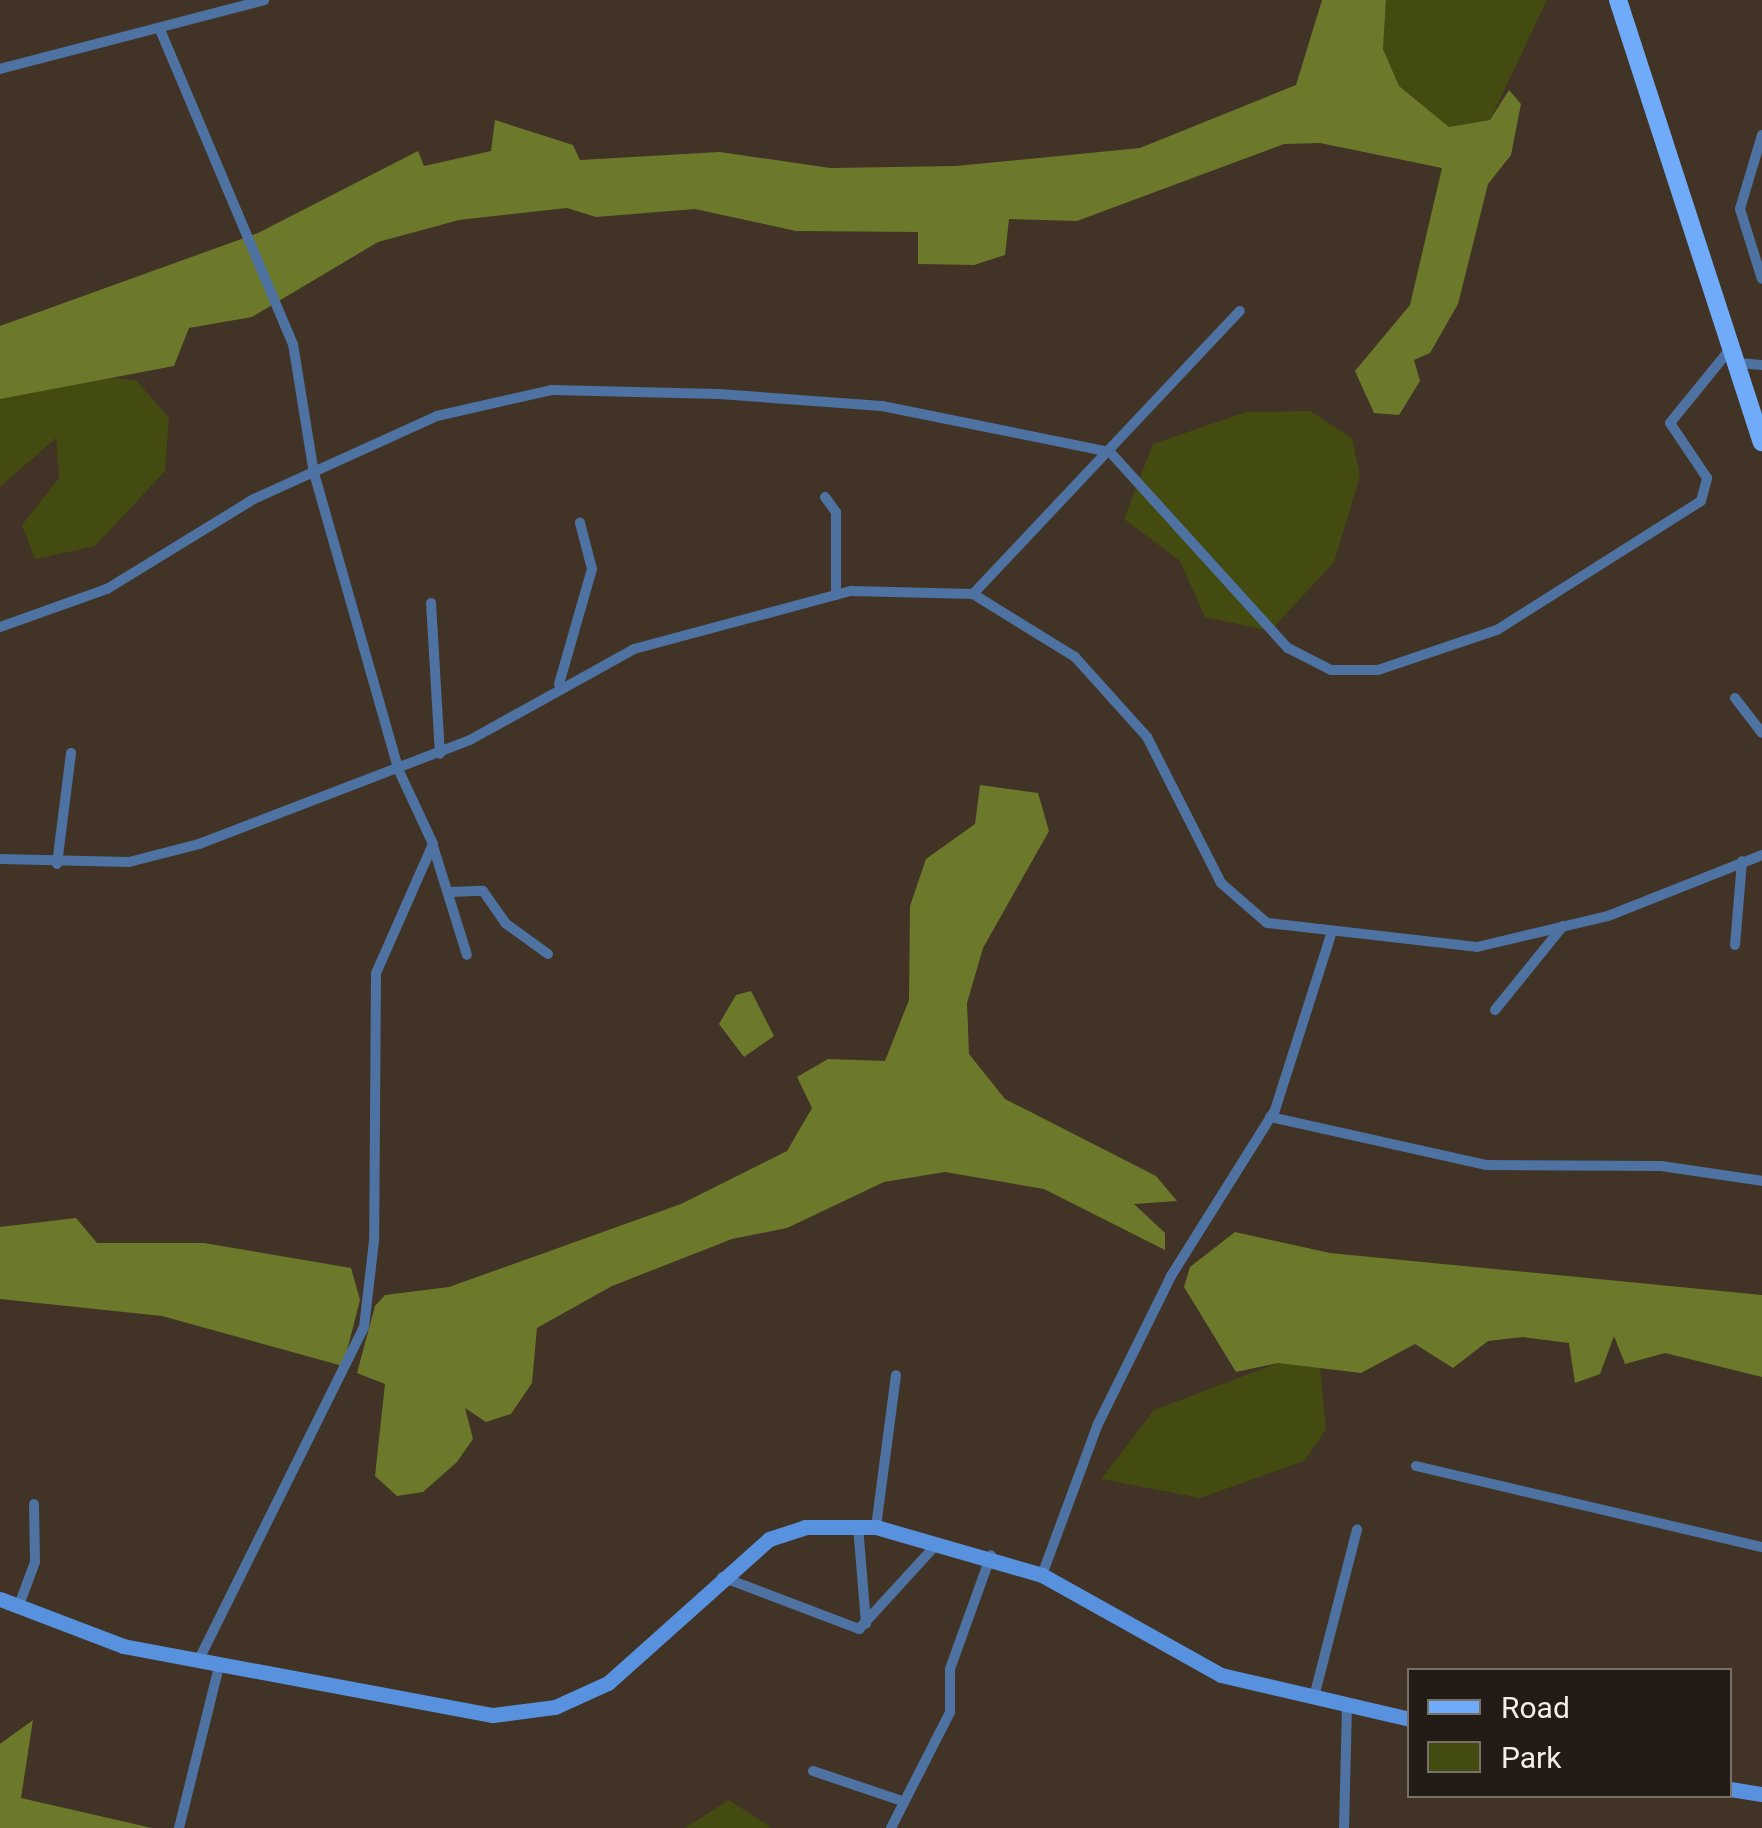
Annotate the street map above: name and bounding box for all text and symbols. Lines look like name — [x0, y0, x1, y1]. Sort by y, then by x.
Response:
legend — [1407, 1668, 1732, 1798]
text: Road — [1501, 1690, 1570, 1725]
text: Park — [1501, 1740, 1561, 1775]

